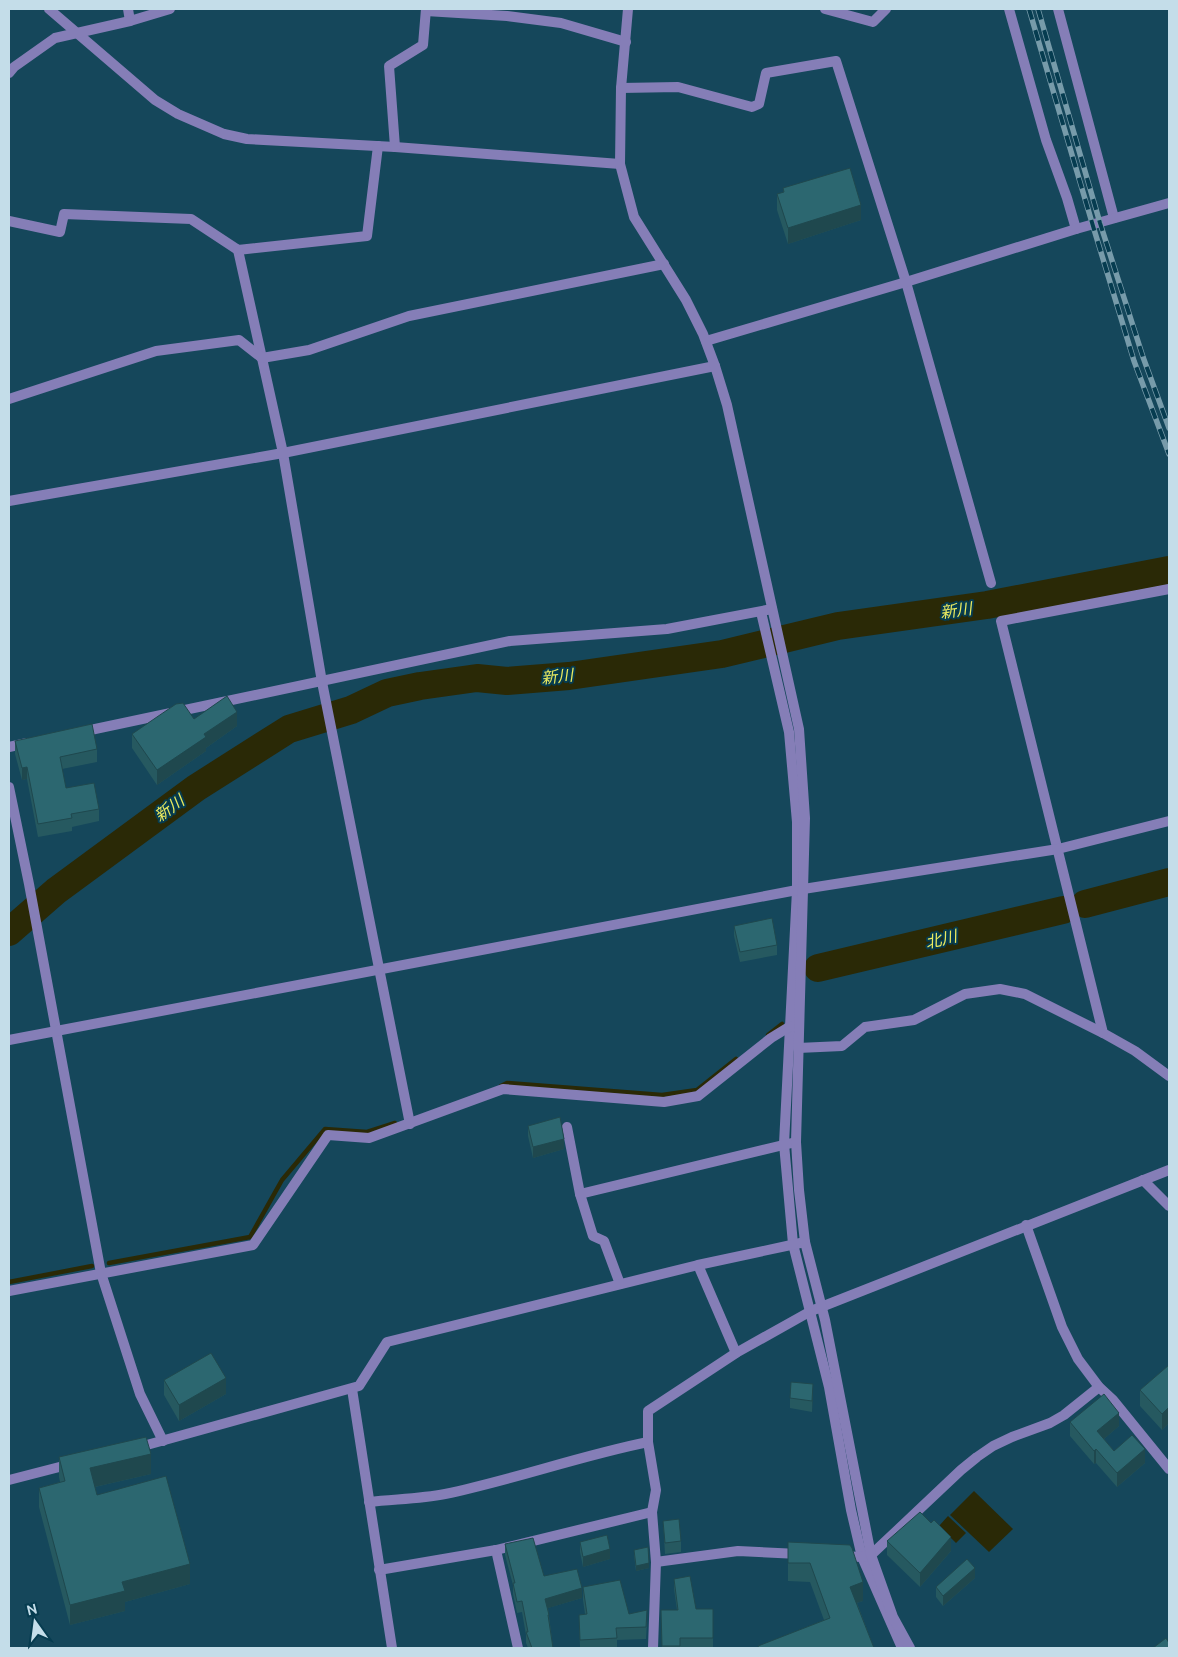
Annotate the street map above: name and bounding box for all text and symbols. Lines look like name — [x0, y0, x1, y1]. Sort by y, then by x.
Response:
water label: 新川 — [939, 599, 975, 621]
water label: 新川 — [540, 665, 576, 687]
water label: 新川 — [151, 790, 189, 825]
water label: 北川 — [923, 926, 961, 951]
north arrow — [10, 1597, 60, 1647]
text: N — [25, 1600, 39, 1618]

